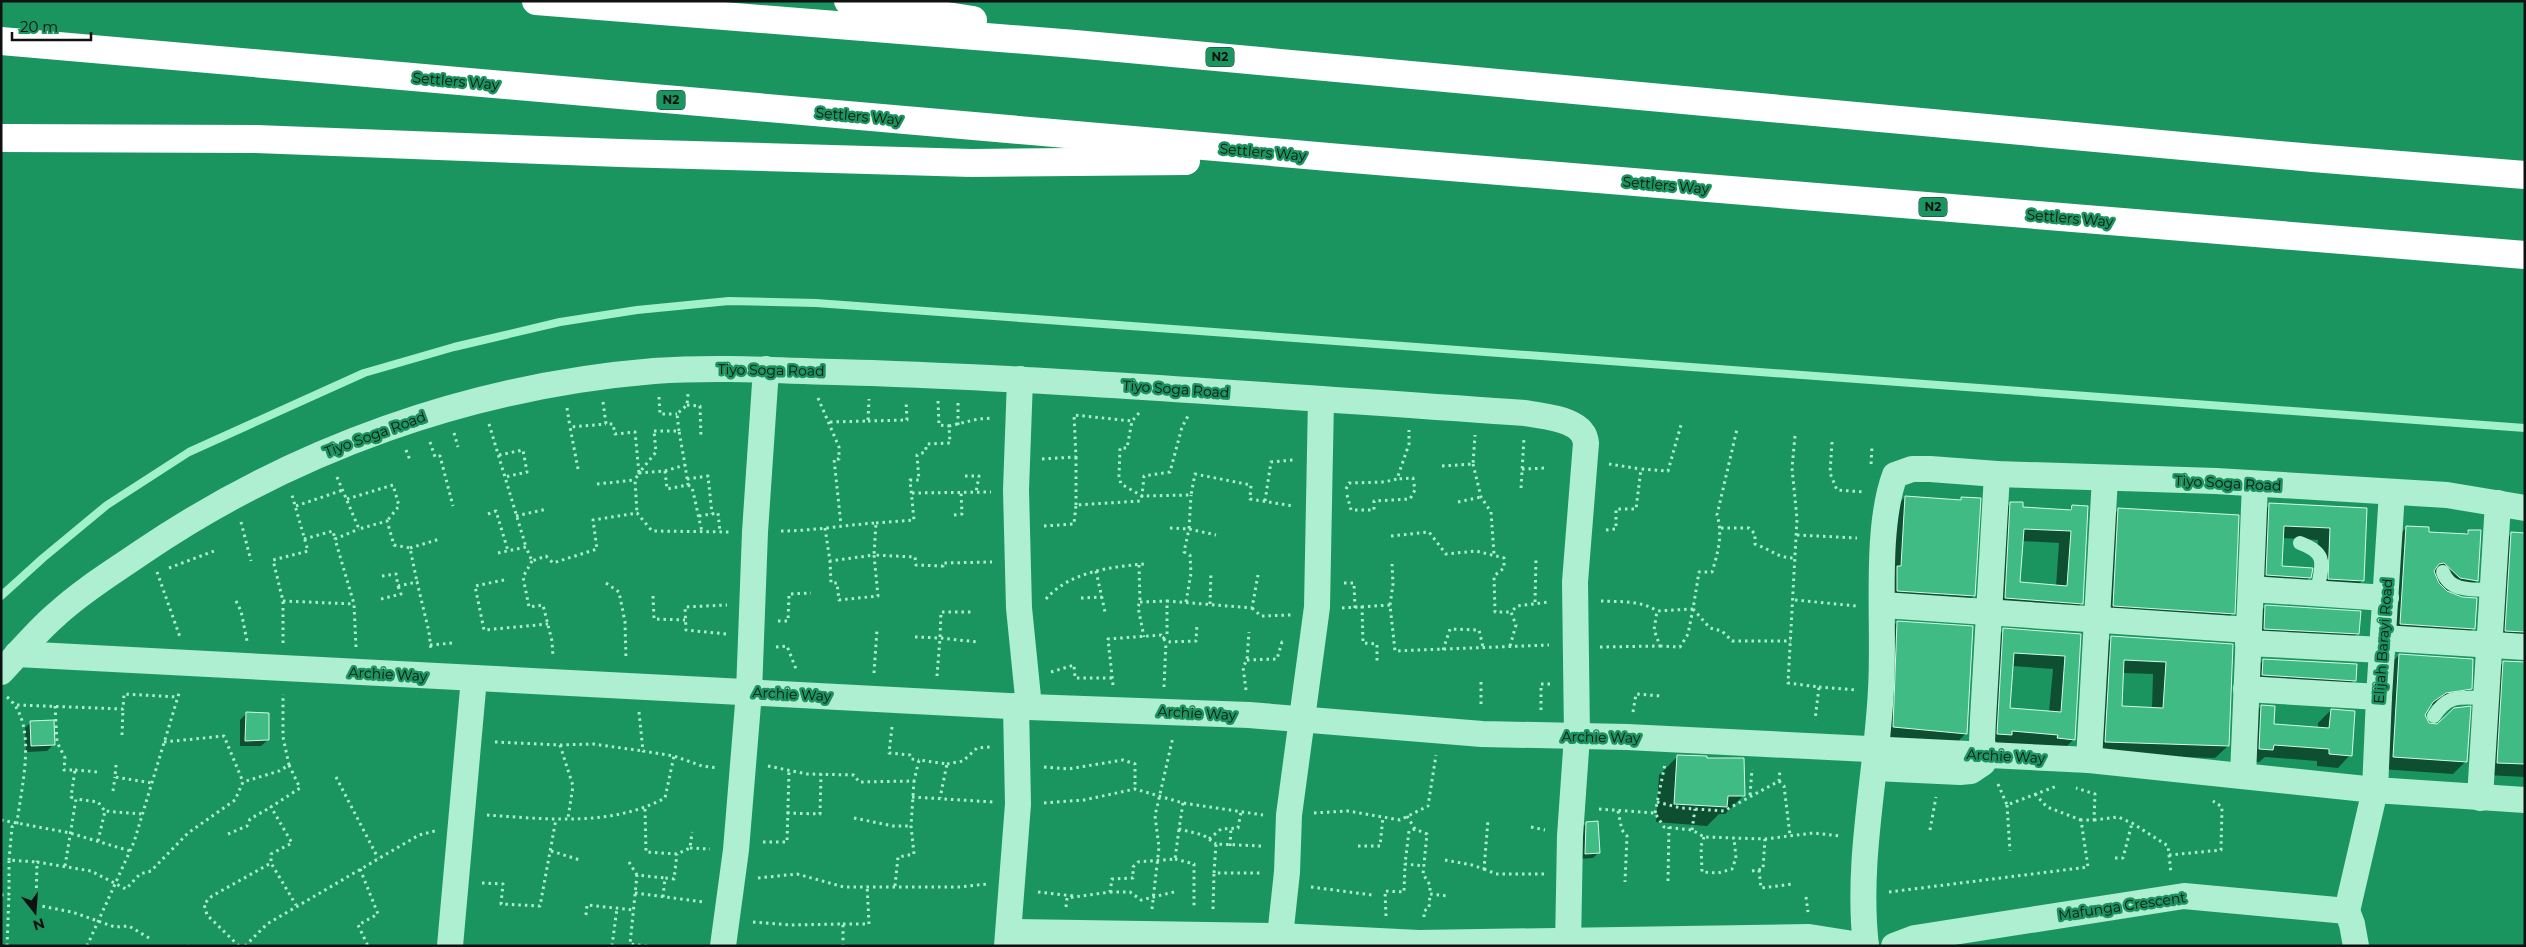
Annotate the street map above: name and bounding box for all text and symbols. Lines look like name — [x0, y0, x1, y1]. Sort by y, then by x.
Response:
scale bar — [12, 10, 91, 42]
text: 20 m — [20, 17, 58, 36]
road number: N2 — [1206, 48, 1234, 66]
street label: Settlers Way — [412, 68, 500, 94]
road number: N2 — [657, 90, 685, 110]
street label: Settlers Way — [815, 103, 903, 129]
street label: Settlers Way — [1219, 139, 1307, 165]
street label: Settlers Way — [1622, 172, 1710, 198]
road number: N2 — [1919, 198, 1947, 216]
street label: Settlers Way — [2026, 205, 2114, 231]
street label: Tiyo Soga Road — [717, 360, 825, 380]
street label: Tiyo Soga Road — [1122, 376, 1230, 402]
street label: Tiyo Soga Road — [322, 407, 428, 461]
street label: Tiyo Soga Road — [2174, 471, 2282, 495]
street label: Elijah Barayi Road — [2370, 578, 2396, 704]
street label: Archie Way — [348, 663, 428, 685]
street label: Archie Way — [752, 683, 832, 705]
street label: Archie Way — [1157, 702, 1237, 724]
street label: Archie Way — [1561, 727, 1641, 747]
street label: Archie Way — [1966, 745, 2046, 767]
north arrow — [10, 887, 60, 937]
street label: Mafunga Crescent — [2057, 888, 2187, 924]
text: N — [31, 914, 47, 935]

